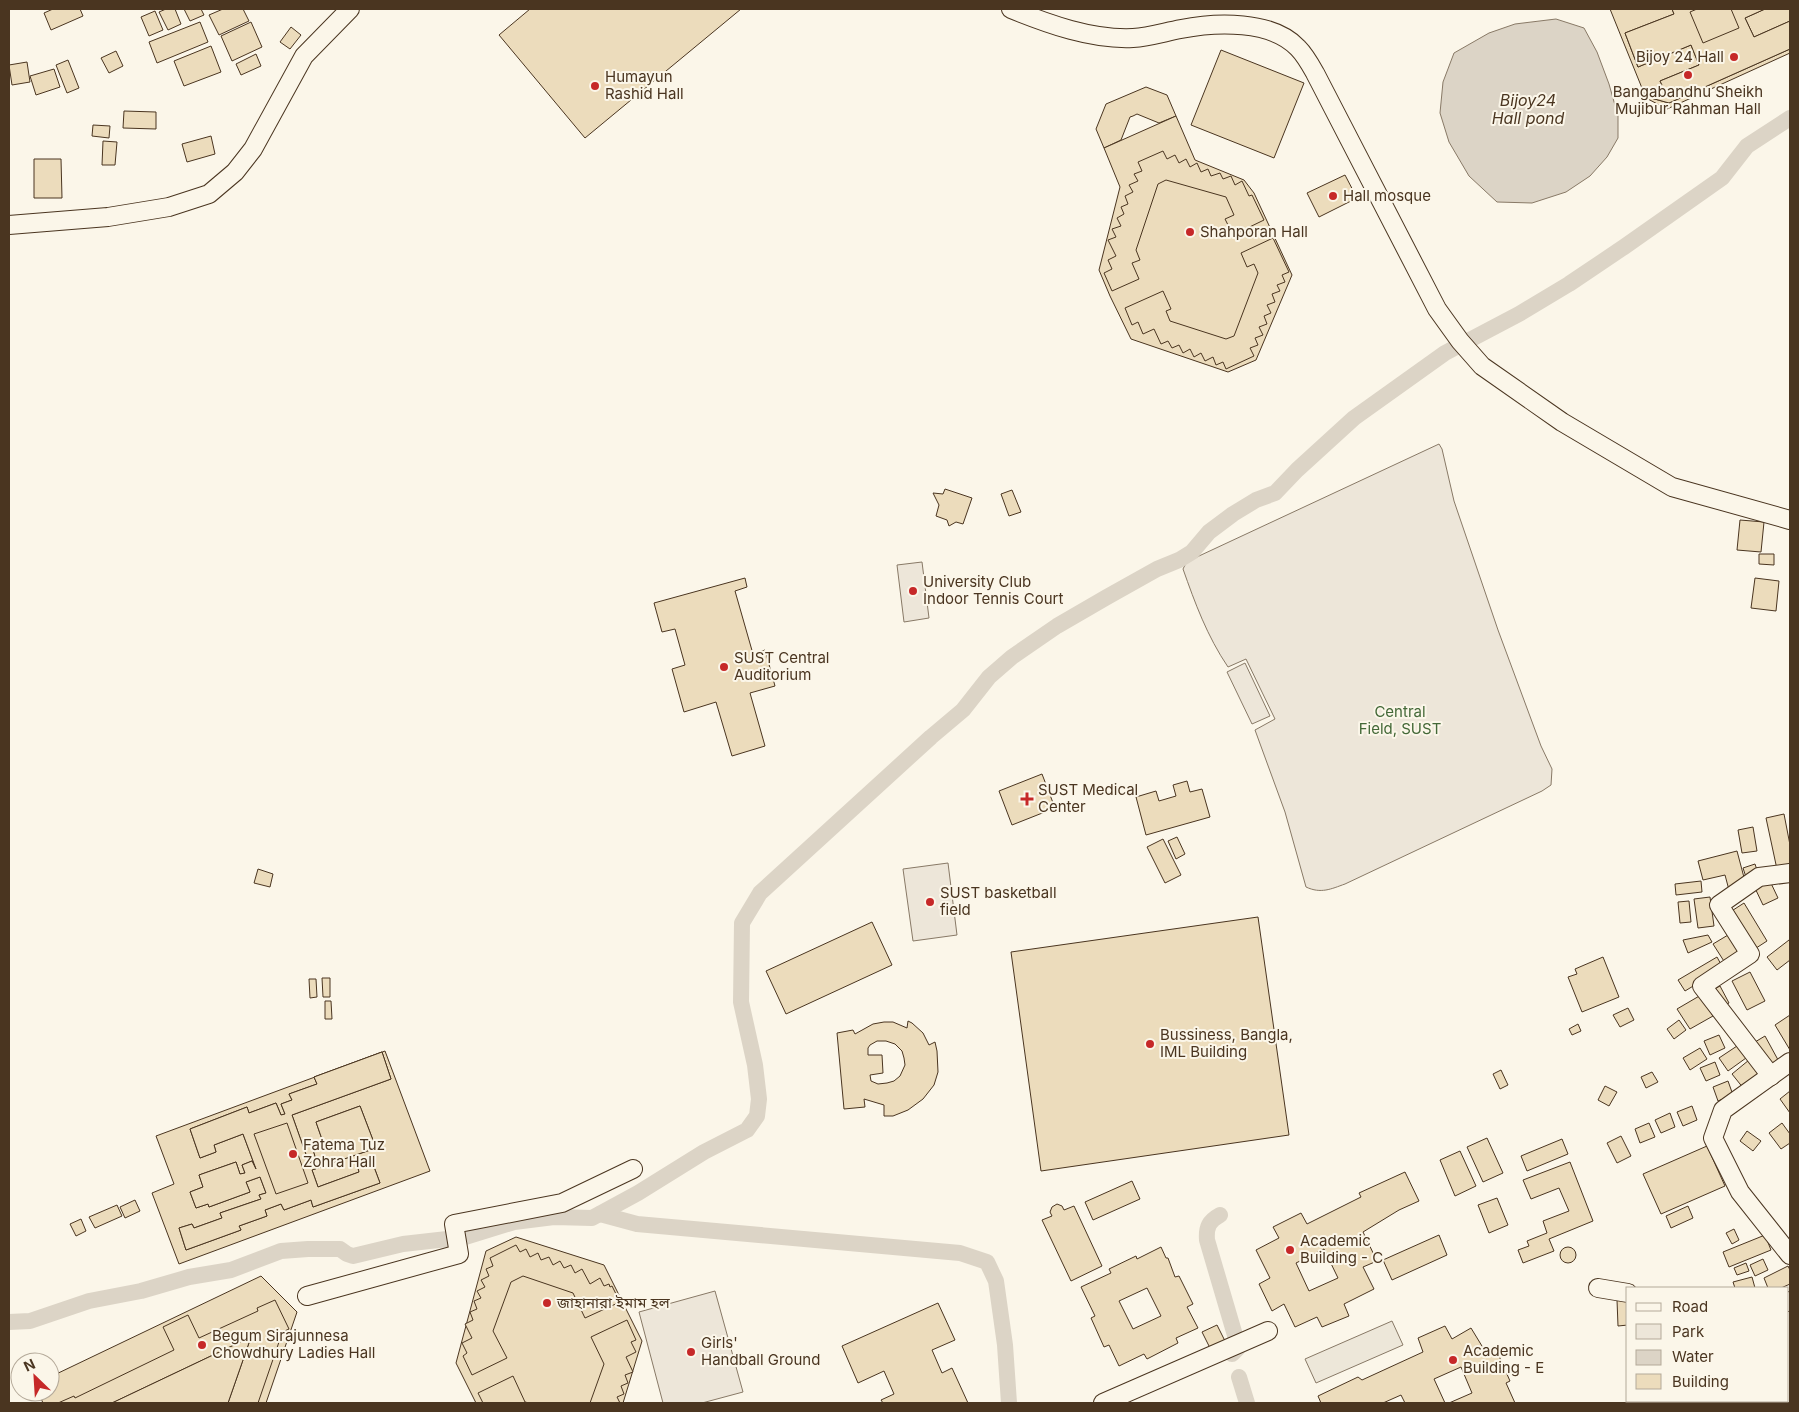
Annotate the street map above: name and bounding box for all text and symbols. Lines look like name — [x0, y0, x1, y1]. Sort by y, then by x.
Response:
place label: Bijoy 24 Hall — [1636, 47, 1724, 66]
marker: Bijoy 24 Hall — [1728, 51, 1740, 63]
place label: Humayun Rashid Hall — [605, 67, 684, 103]
marker: Bangabandhu Sheikh Mujibur Rahman Hall — [1682, 69, 1694, 81]
marker: Humayun Rashid Hall — [589, 80, 601, 92]
place label: Bangabandhu Sheikh Mujibur Rahman Hall — [1613, 82, 1763, 118]
water label: Bijoy24 Hall pond — [1492, 90, 1565, 128]
place label: Hall mosque — [1343, 186, 1431, 205]
marker: Hall mosque — [1327, 190, 1339, 202]
place label: Shahporan Hall — [1200, 222, 1308, 241]
marker: Shahporan Hall — [1184, 226, 1196, 238]
place label: University Club Indoor Tennis Court — [923, 572, 1063, 608]
marker: University Club Indoor Tennis Court — [907, 585, 919, 597]
place label: SUST Central Auditorium — [734, 648, 830, 684]
marker: SUST Central Auditorium — [718, 661, 730, 673]
park label: Central Field, SUST — [1359, 702, 1441, 738]
place label: SUST Medical Center — [1038, 780, 1138, 816]
marker: SUST Medical Center — [1020, 792, 1034, 806]
place label: SUST basketball field — [940, 883, 1057, 919]
marker: SUST basketball field — [924, 896, 936, 908]
place label: Bussiness, Bangla, IML Building — [1160, 1025, 1293, 1061]
marker: Bussiness, Bangla, IML Building — [1144, 1038, 1156, 1050]
place label: Fatema Tuz Zohra Hall — [303, 1135, 385, 1171]
marker: Fatema Tuz Zohra Hall — [287, 1148, 299, 1160]
place label: Academic Building - C — [1300, 1231, 1383, 1267]
marker: Academic Building - C — [1284, 1244, 1296, 1256]
legend — [1626, 1287, 1789, 1402]
place label: জাহানারা ইমাম হল — [556, 1293, 671, 1312]
marker: জাহানারা ইমাম হল — [541, 1297, 553, 1309]
text: Road — [1672, 1297, 1708, 1316]
text: Park — [1672, 1322, 1705, 1341]
place label: Begum Sirajunnesa Chowdhury Ladies Hall — [212, 1326, 375, 1362]
place label: Girls' Handball Ground — [701, 1333, 820, 1369]
marker: Begum Sirajunnesa Chowdhury Ladies Hall — [196, 1339, 208, 1351]
place label: Academic Building - E — [1463, 1341, 1544, 1377]
marker: Girls' Handball Ground — [685, 1346, 697, 1358]
text: Water — [1672, 1347, 1714, 1366]
north arrow — [10, 1352, 60, 1402]
marker: Academic Building - E — [1447, 1354, 1459, 1366]
text: N — [21, 1355, 38, 1375]
text: Building — [1672, 1372, 1729, 1391]

